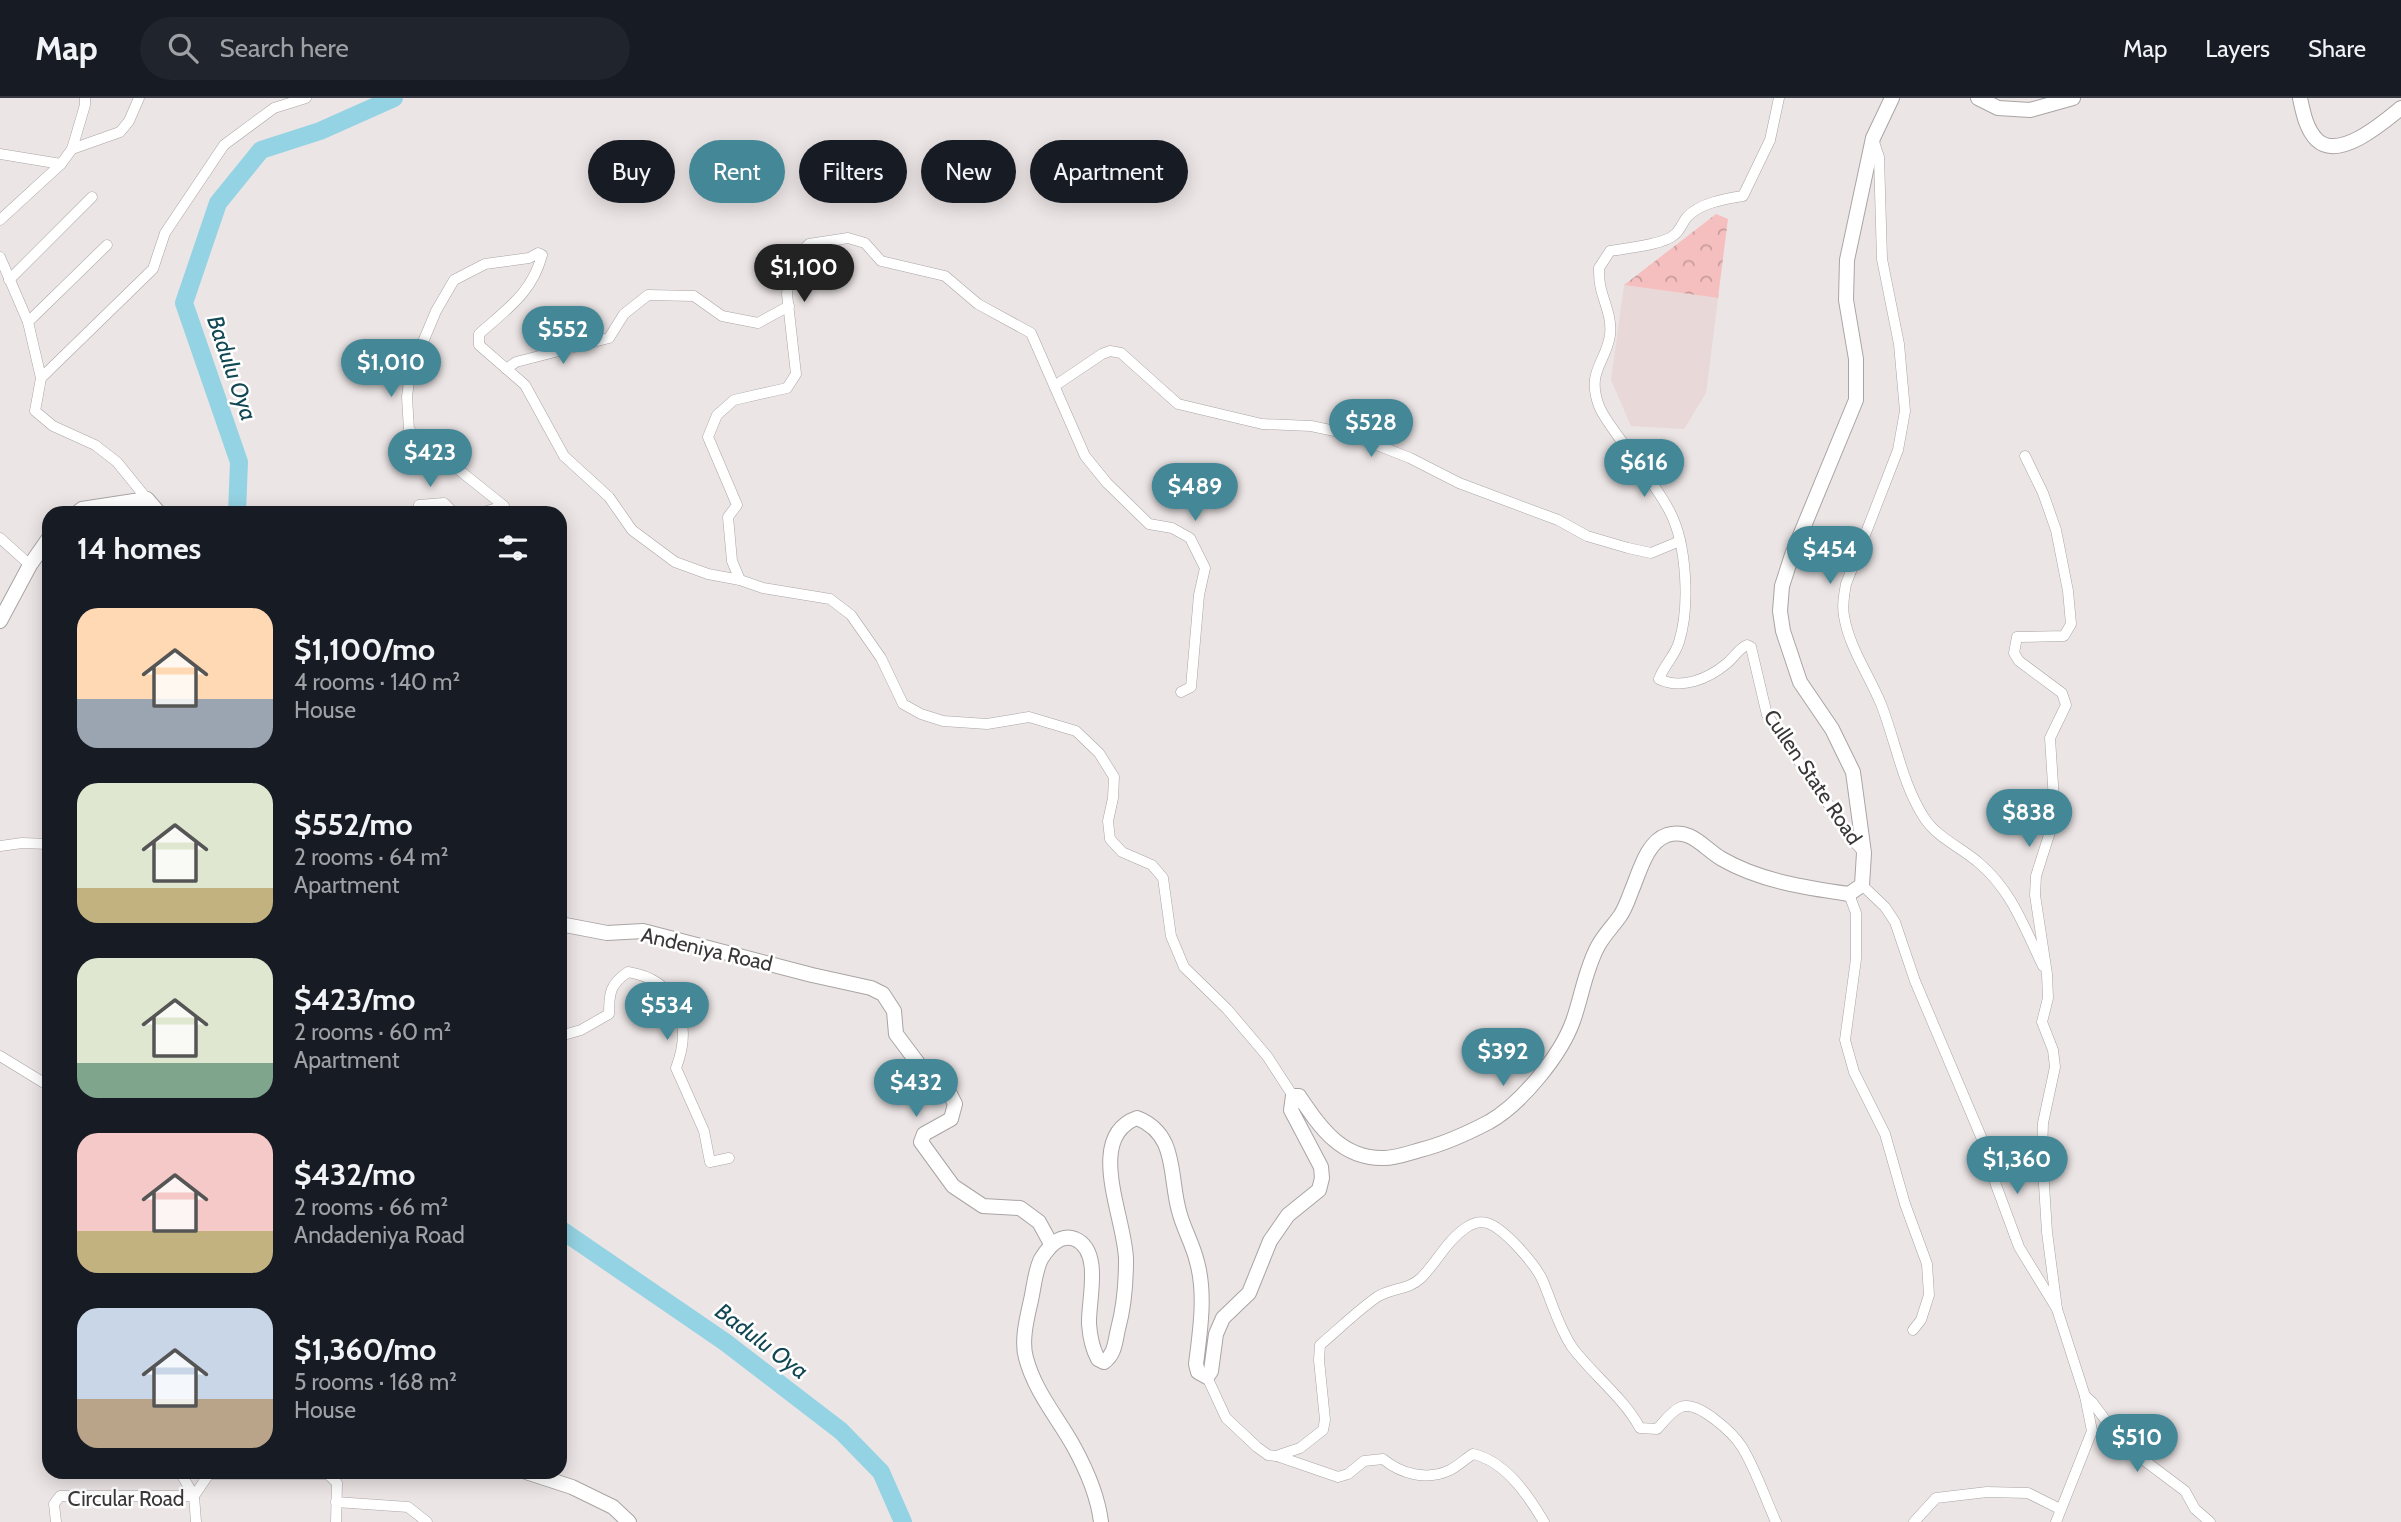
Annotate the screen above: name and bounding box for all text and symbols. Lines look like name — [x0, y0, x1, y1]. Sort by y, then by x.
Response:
search box — [140, 17, 630, 80]
text: Map — [35, 28, 98, 68]
icon: search — [164, 29, 202, 67]
text: Search here — [220, 32, 349, 64]
text: Map — [2123, 34, 2167, 63]
text: Layers — [2205, 34, 2270, 63]
text: Share — [2308, 34, 2366, 63]
chip: Buy — [588, 140, 675, 203]
chip: Rent — [689, 140, 785, 203]
chip: Filters — [799, 140, 907, 203]
chip: New — [921, 140, 1016, 203]
chip: Apartment — [1030, 140, 1188, 203]
pin: $1,100 — [747, 244, 861, 304]
text: $1,100 — [770, 253, 838, 281]
pin: $552 — [522, 306, 604, 366]
water label: Badulu Oya — [201, 312, 263, 424]
text: $552 — [538, 315, 588, 343]
pin: $1,010 — [334, 340, 448, 399]
text: $1,010 — [357, 348, 425, 376]
pin: $528 — [1330, 400, 1412, 459]
text: $528 — [1345, 408, 1397, 436]
pin: $423 — [389, 430, 471, 489]
text: $423 — [404, 438, 456, 466]
pin: $616 — [1603, 440, 1685, 499]
text: $616 — [1620, 448, 1668, 476]
pin: $489 — [1154, 464, 1236, 523]
text: $489 — [1168, 472, 1222, 500]
pin: $454 — [1789, 526, 1871, 586]
icon: filters — [494, 529, 532, 567]
text: 14 homes — [77, 530, 201, 567]
text: $454 — [1803, 535, 1857, 563]
text: $1,100/mo — [294, 631, 435, 668]
icon: home — [133, 636, 217, 720]
text: 4 rooms · 140 m² — [294, 668, 460, 696]
text: House — [294, 696, 356, 724]
street label: Cullen State Road — [1759, 705, 1867, 849]
pin: $838 — [1988, 790, 2070, 849]
text: $838 — [2002, 798, 2056, 826]
text: $552/mo — [294, 806, 413, 843]
icon: home — [133, 811, 217, 895]
text: 2 rooms · 64 m² — [294, 843, 448, 871]
text: Apartment — [294, 871, 399, 899]
street label: Andeniya Road — [639, 922, 775, 976]
text: $423/mo — [294, 981, 415, 1018]
pin: $534 — [626, 982, 708, 1042]
icon: home — [133, 986, 217, 1070]
text: $534 — [641, 991, 693, 1019]
text: 2 rooms · 60 m² — [294, 1018, 451, 1046]
pin: $392 — [1462, 1028, 1544, 1088]
text: $392 — [1478, 1037, 1528, 1065]
text: Apartment — [294, 1046, 399, 1074]
pin: $432 — [875, 1060, 957, 1119]
text: $432 — [890, 1068, 942, 1096]
pin: $1,360 — [1960, 1136, 2074, 1196]
text: $1,360 — [1983, 1145, 2051, 1173]
text: $432/mo — [294, 1156, 415, 1193]
icon: home — [133, 1161, 217, 1245]
text: 2 rooms · 66 m² — [294, 1193, 448, 1221]
text: Andadeniya Road — [294, 1221, 465, 1249]
water label: Badulu Oya — [710, 1297, 814, 1385]
text: $1,360/mo — [294, 1331, 436, 1368]
icon: home — [133, 1336, 217, 1420]
text: 5 rooms · 168 m² — [294, 1368, 457, 1396]
text: House — [294, 1396, 356, 1424]
pin: $510 — [2096, 1414, 2178, 1474]
text: $510 — [2112, 1423, 2162, 1451]
street label: Circular Road — [68, 1486, 184, 1511]

